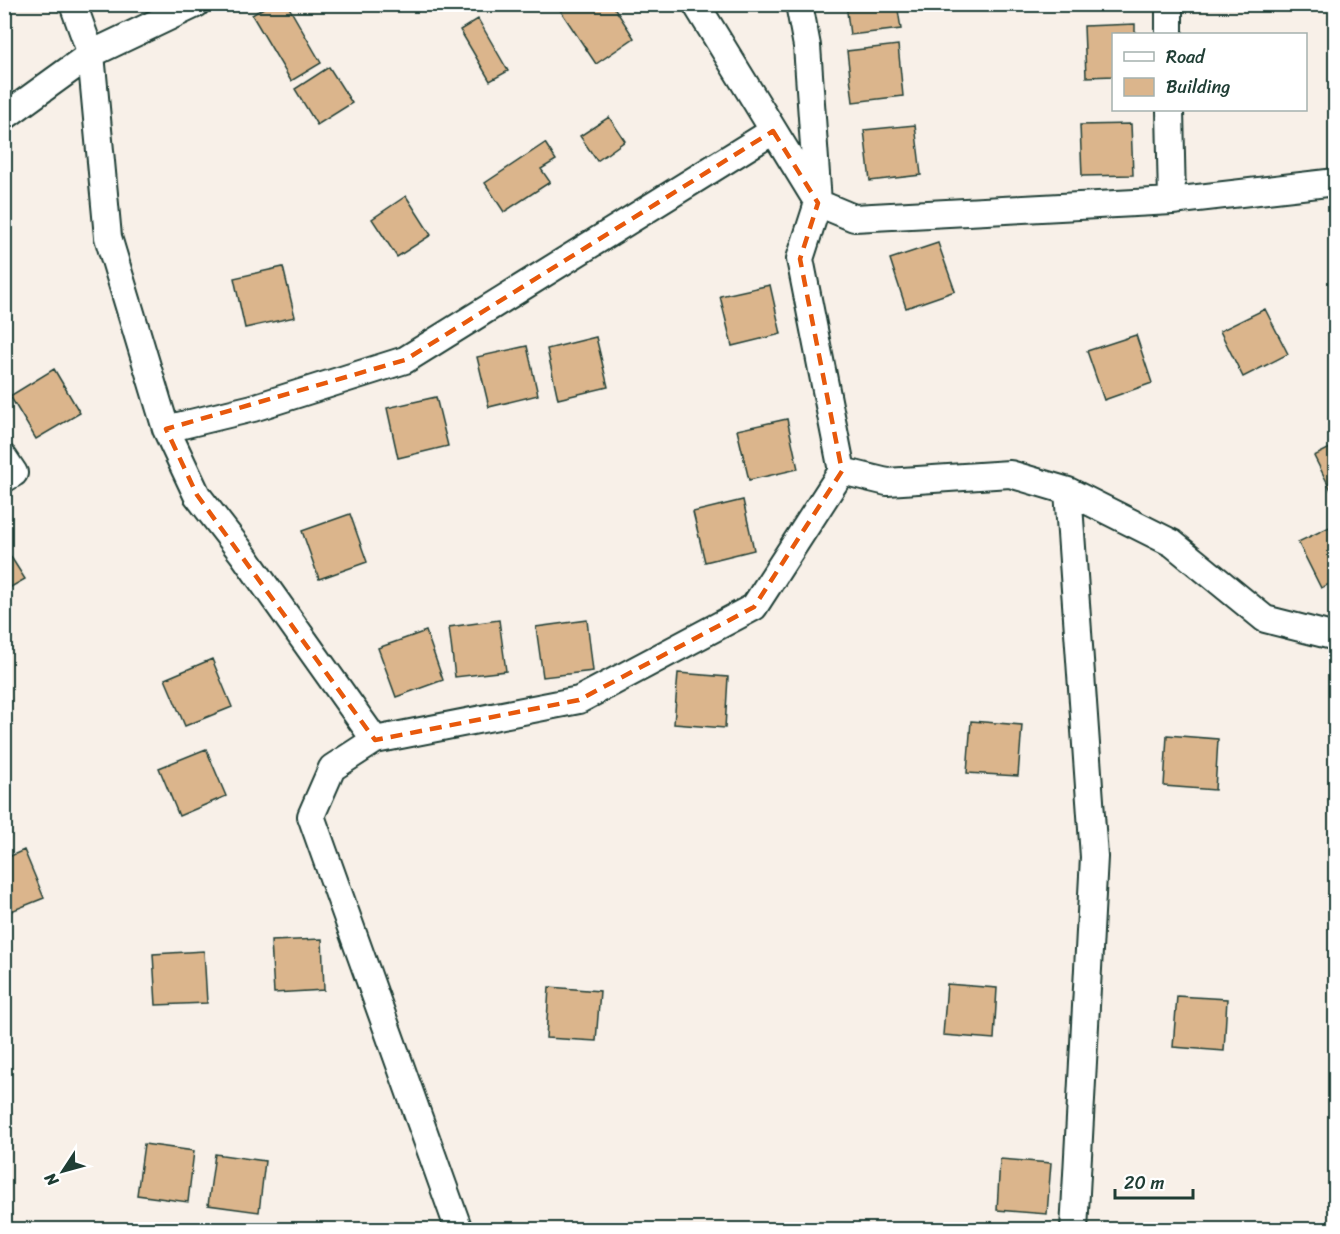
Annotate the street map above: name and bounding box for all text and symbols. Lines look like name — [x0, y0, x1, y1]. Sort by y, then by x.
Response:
legend — [1112, 33, 1307, 111]
text: Road — [1166, 41, 1206, 73]
text: Building — [1166, 71, 1230, 103]
north arrow — [33, 1141, 93, 1201]
scale bar — [1115, 1162, 1193, 1200]
text: N — [36, 1166, 67, 1193]
text: 20 m — [1124, 1167, 1164, 1199]

